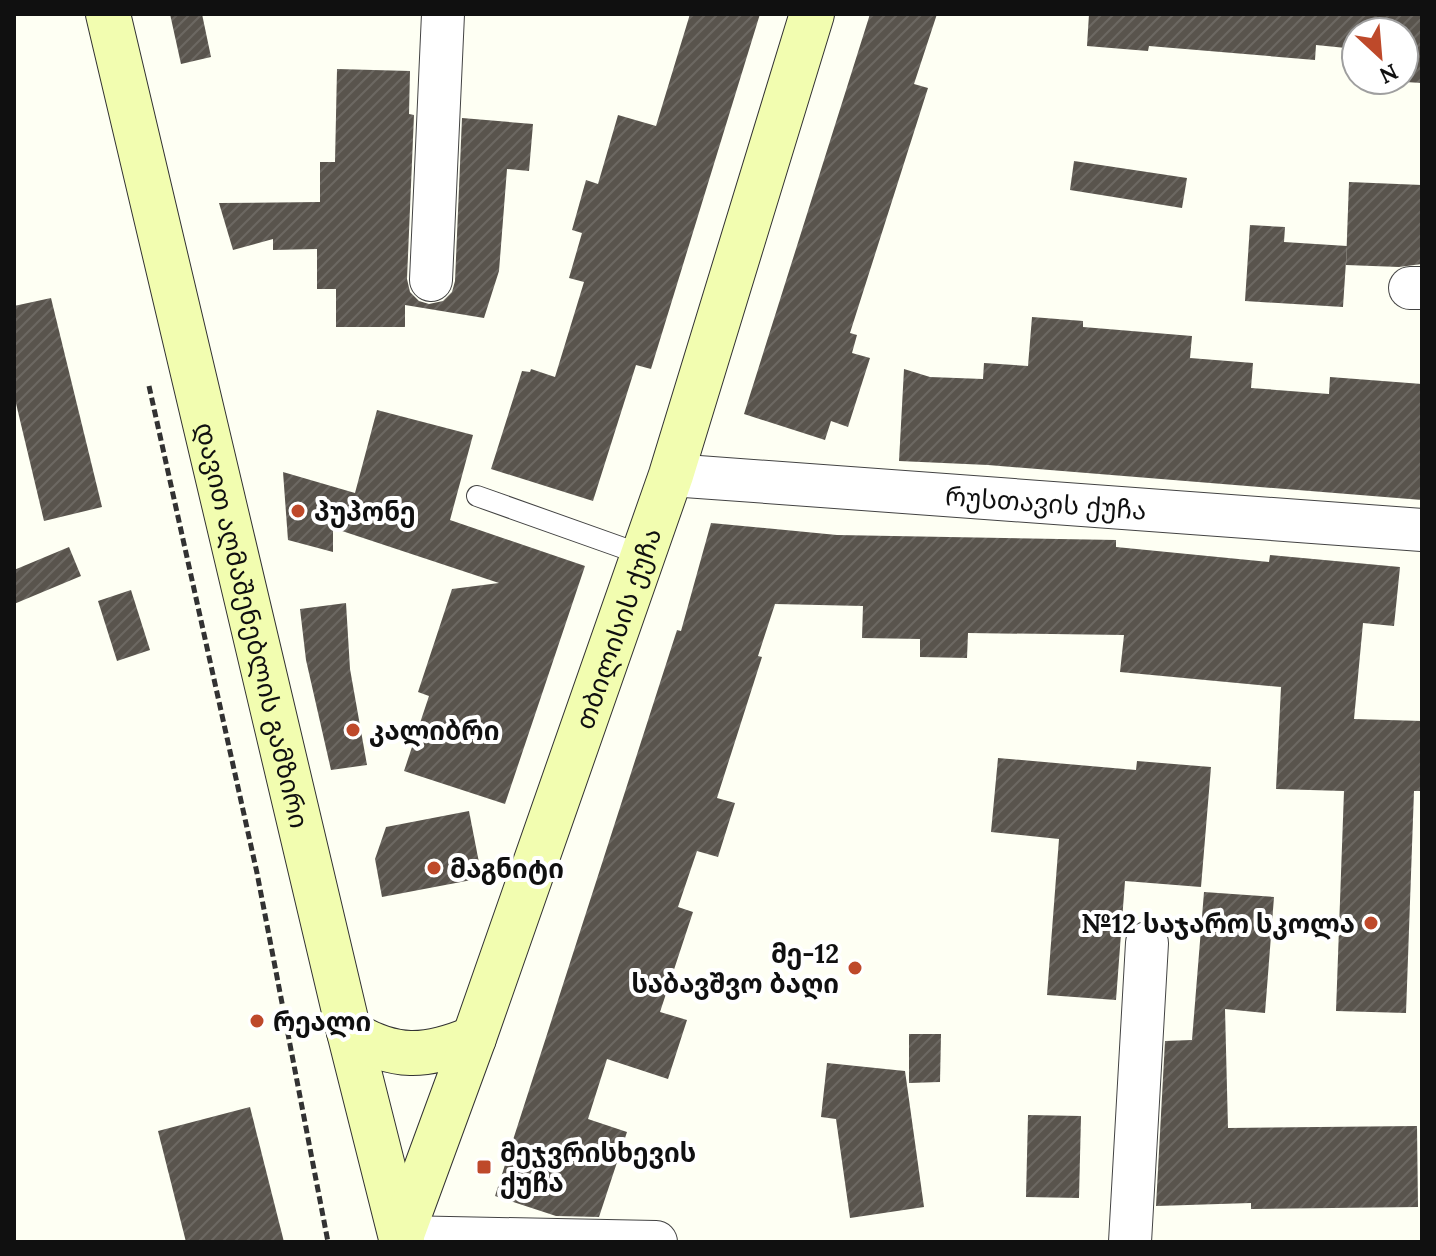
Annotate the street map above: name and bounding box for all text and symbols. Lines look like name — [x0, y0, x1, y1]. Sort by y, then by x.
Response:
north arrow — [1340, 16, 1420, 96]
text: N — [1375, 58, 1403, 90]
street label: დავით აღმაშენებლის გამზირი — [189, 419, 317, 831]
street label: რუსთავის ქუჩა — [944, 479, 1148, 526]
place label: პუპონე — [314, 495, 416, 528]
marker: პუპონე — [289, 502, 307, 520]
street label: თბილისის ქუჩა — [567, 523, 668, 733]
place label: კალიბრი — [369, 714, 499, 747]
marker: კალიბრი — [344, 721, 362, 739]
place label: მაგნიტი — [450, 852, 564, 885]
marker: მაგნიტი — [425, 859, 443, 877]
place label: №12 საჯარო სკოლა — [1081, 907, 1355, 940]
marker: №12 საჯარო სკოლა — [1362, 914, 1380, 932]
place label: მე-12 საბავშვო ბაღი — [631, 937, 839, 1000]
marker: მე-12 საბავშვო ბაღი — [846, 959, 864, 977]
place label: რეალი — [273, 1005, 371, 1038]
marker: რეალი — [248, 1012, 266, 1030]
place label: მეჯვრისხევის ქუჩა — [500, 1136, 696, 1199]
marker: მეჯვრისხევის ქუჩა — [475, 1158, 493, 1176]

